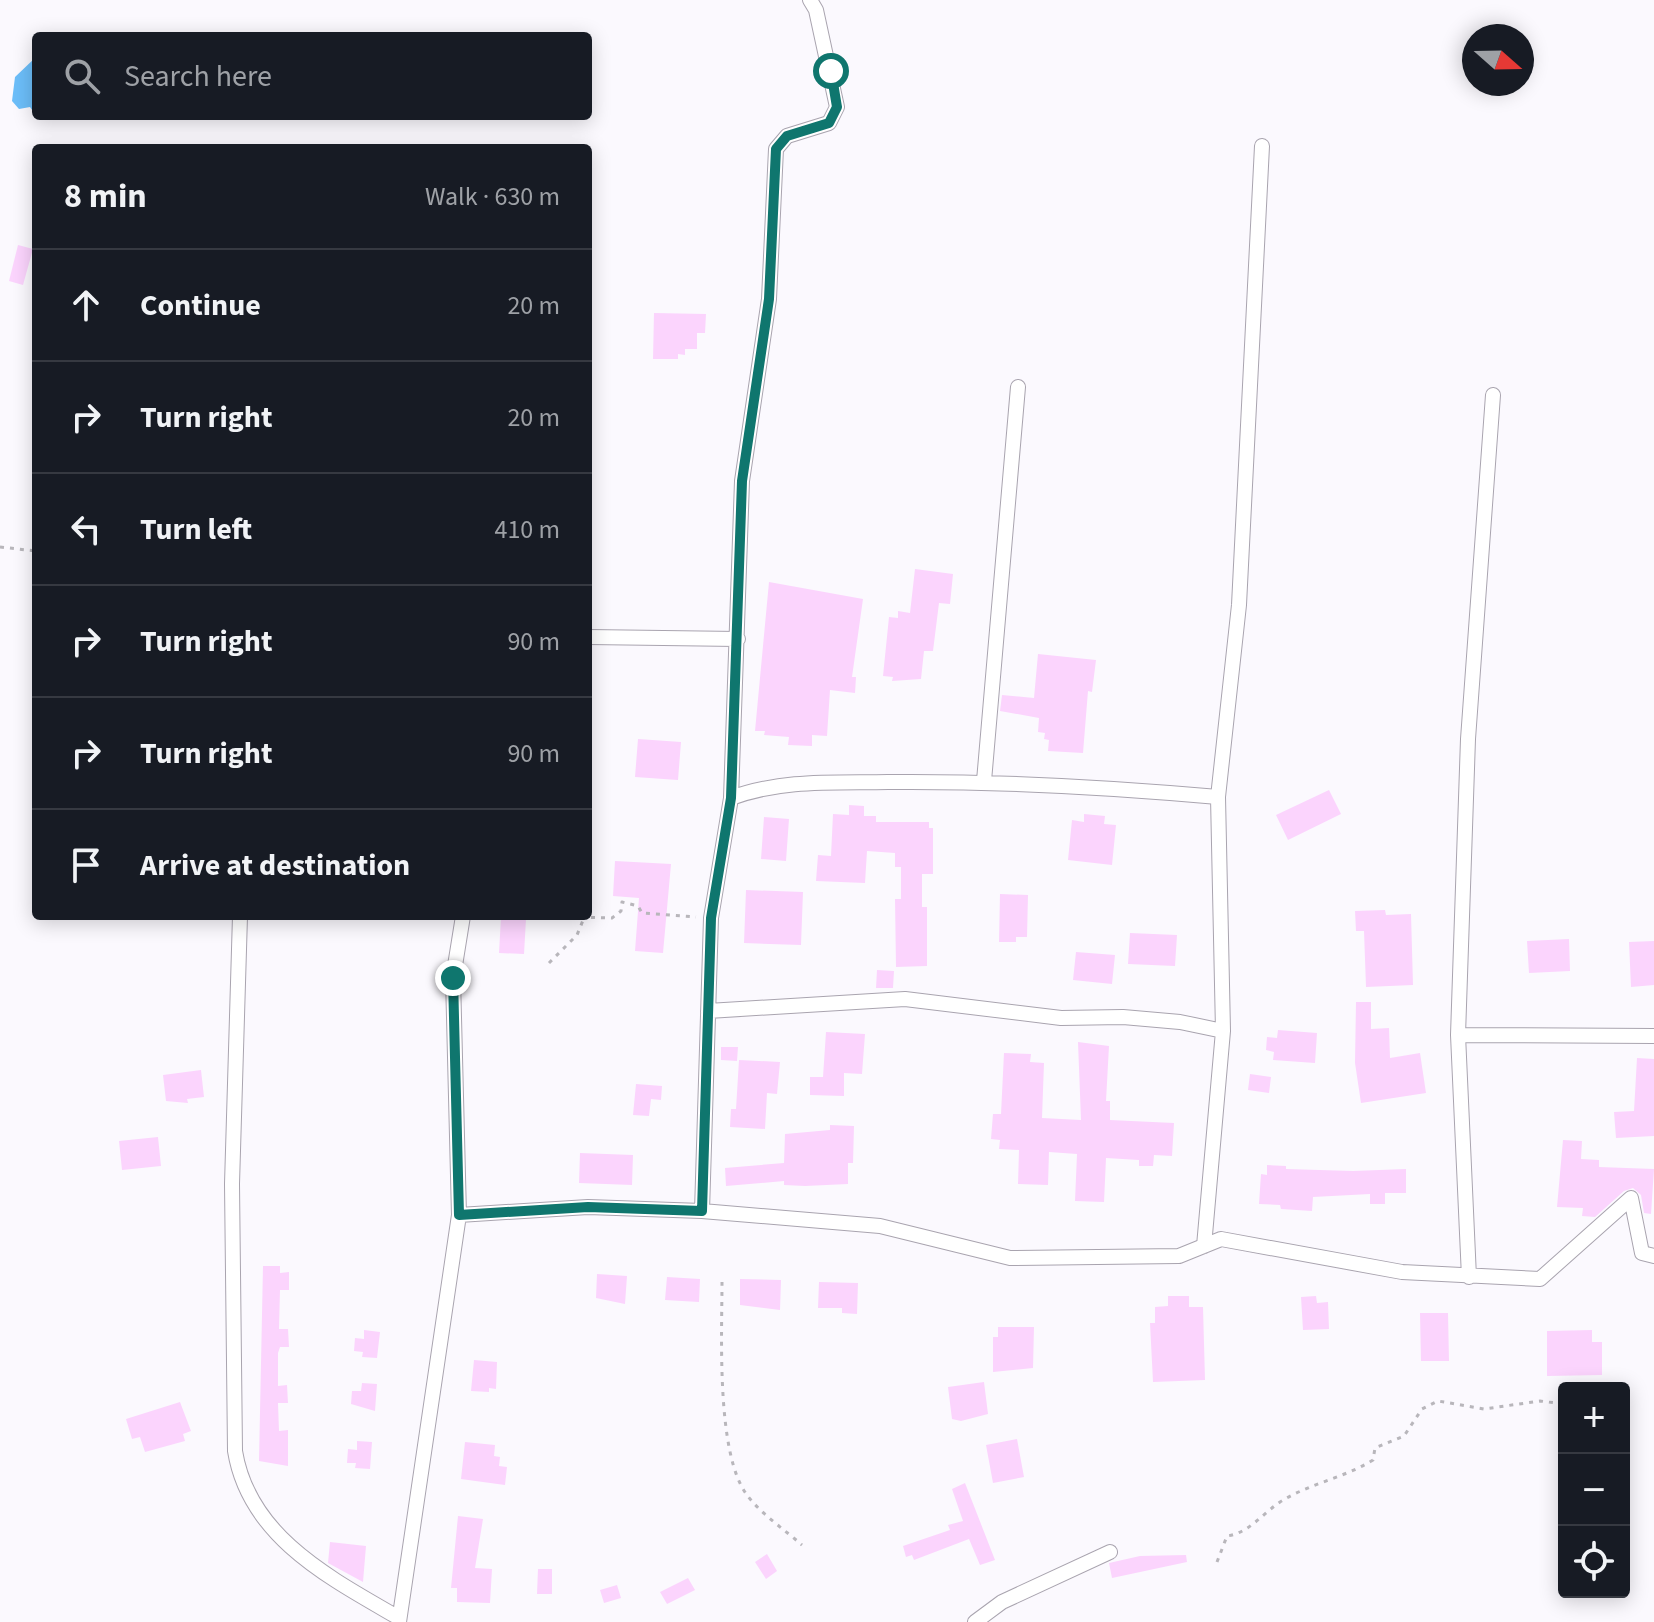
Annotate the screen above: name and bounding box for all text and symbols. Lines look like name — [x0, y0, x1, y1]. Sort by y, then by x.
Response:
north arrow — [1462, 24, 1534, 96]
search box — [32, 32, 592, 120]
route start — [813, 53, 849, 89]
icon: search — [60, 54, 104, 98]
text: Search here — [124, 55, 272, 98]
text: 8 min — [64, 172, 147, 221]
text: Walk · 630 m — [425, 178, 560, 215]
icon: ahead — [64, 283, 108, 327]
text: Continue — [140, 284, 261, 327]
text: 20 m — [507, 287, 560, 324]
icon: right — [64, 395, 108, 439]
text: Turn right — [140, 396, 272, 439]
text: 20 m — [507, 399, 560, 436]
icon: left — [64, 507, 108, 551]
text: Turn left — [140, 508, 252, 551]
text: 410 m — [494, 511, 560, 548]
icon: right — [64, 619, 108, 663]
text: Turn right — [140, 620, 272, 663]
text: 90 m — [507, 623, 560, 660]
icon: right — [64, 731, 108, 775]
text: Turn right — [140, 732, 272, 775]
text: 90 m — [507, 735, 560, 772]
icon: arrive — [64, 843, 108, 887]
text: Arrive at destination — [140, 844, 410, 887]
route end — [435, 960, 471, 996]
map controls — [1558, 1382, 1630, 1598]
button: + — [1558, 1382, 1630, 1454]
button: − — [1558, 1454, 1630, 1526]
button: locate — [1558, 1526, 1630, 1598]

